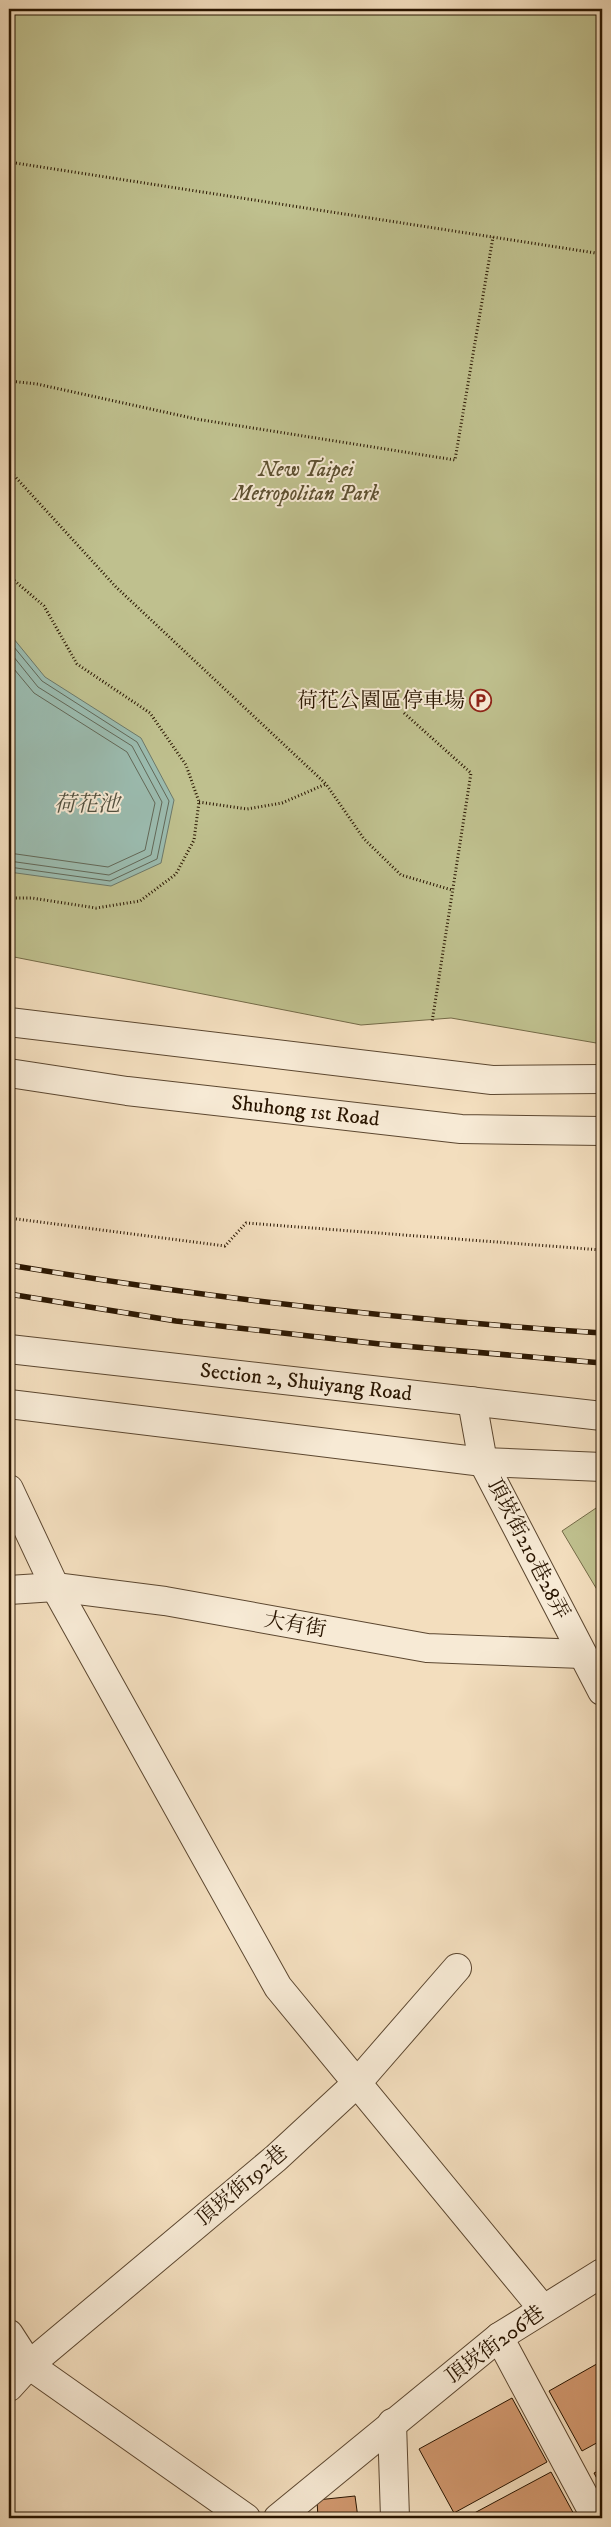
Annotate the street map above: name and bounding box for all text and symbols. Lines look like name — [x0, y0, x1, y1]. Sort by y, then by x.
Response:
park label: New Taipei Metropolitan Park — [231, 457, 379, 507]
place label: 荷花公園區停車場 — [297, 688, 465, 714]
parking icon: 荷花公園區停車場 — [469, 689, 493, 713]
water label: 荷花池 — [54, 791, 122, 818]
street label: Shuhong 1st Road — [230, 1090, 381, 1133]
street label: Section 2, Shuiyang Road — [199, 1358, 414, 1408]
street label: 頂崁街210巷28弄 — [481, 1474, 575, 1624]
street label: 大有街 — [262, 1607, 328, 1643]
street label: 頂崁街192巷 — [191, 2140, 293, 2232]
street label: 頂崁街206巷 — [440, 2300, 550, 2390]

